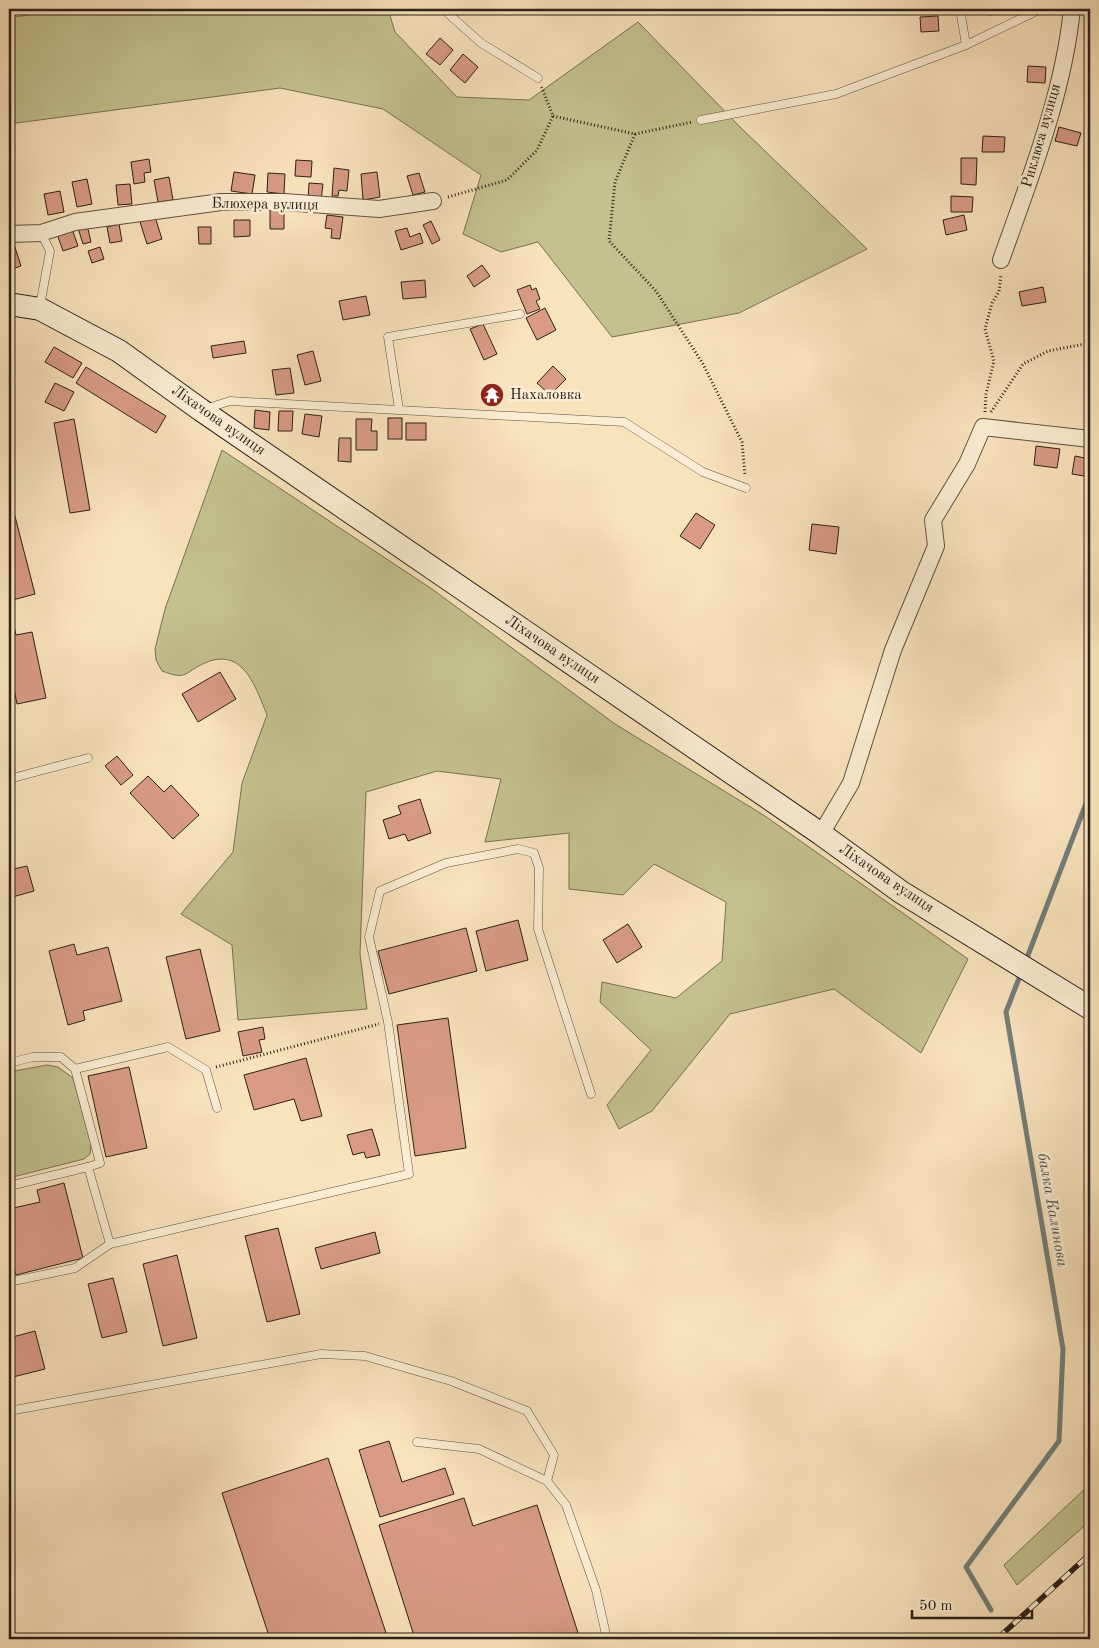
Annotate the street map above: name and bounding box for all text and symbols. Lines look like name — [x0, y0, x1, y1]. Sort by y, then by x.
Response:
street label: Риклюса вулиця — [1020, 82, 1064, 190]
street label: Блюхера вулиця — [211, 197, 319, 213]
temple icon: Нахаловка — [479, 382, 505, 408]
street label: Ліхачова вулиця — [168, 383, 268, 459]
place label: Нахаловка — [510, 388, 582, 403]
street label: Ліхачова вулиця — [502, 613, 602, 687]
street label: Ліхачова вулиця — [836, 842, 936, 916]
water label: балка Калинова — [1034, 1152, 1070, 1269]
scale bar — [912, 1588, 1032, 1620]
text: 50 m — [919, 1599, 953, 1614]

